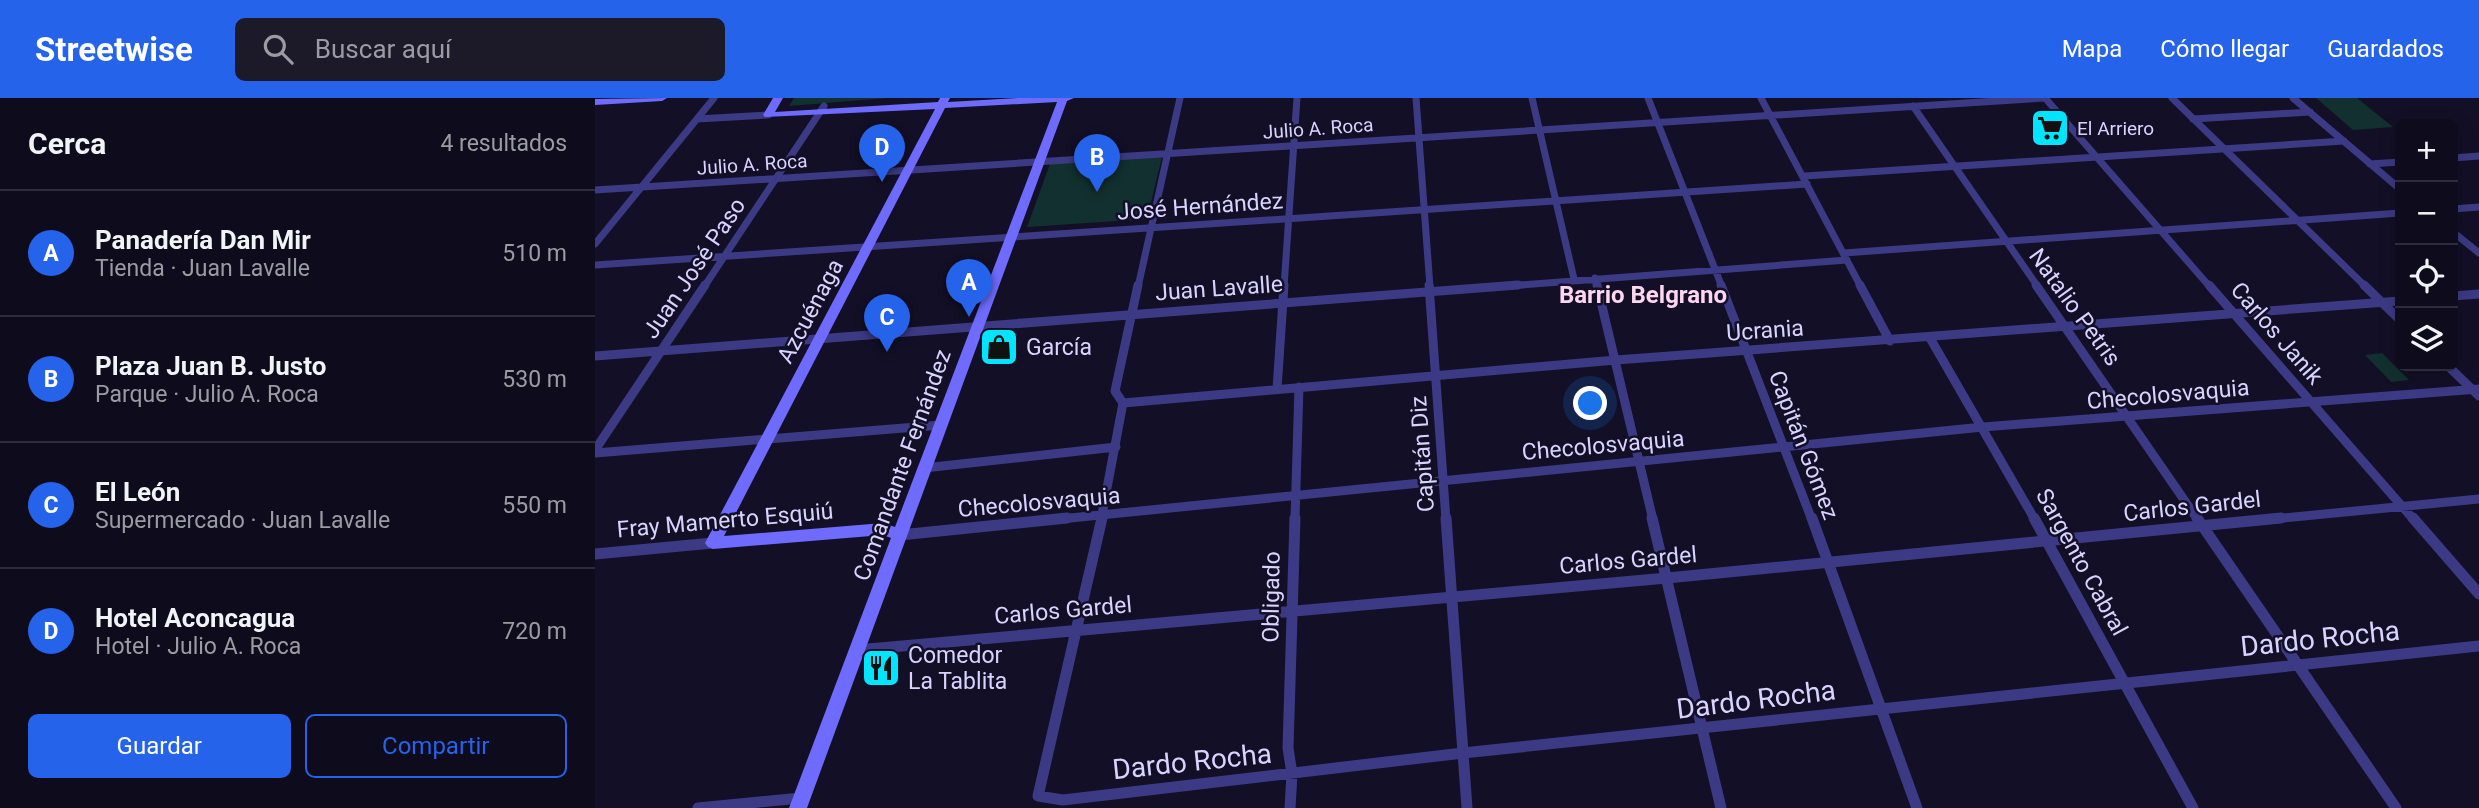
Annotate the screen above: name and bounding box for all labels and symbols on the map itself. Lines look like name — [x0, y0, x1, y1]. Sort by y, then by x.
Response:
supermarket icon: El Arriero — [2029, 107, 2071, 149]
street label: Julio A. Roca — [1262, 113, 1374, 144]
place label: El Arriero — [2077, 117, 2154, 140]
pin: D — [859, 124, 905, 182]
pin: B — [1074, 134, 1120, 192]
street label: Julio A. Roca — [696, 149, 808, 180]
street label: José Hernández — [1116, 187, 1284, 226]
street label: Juan José Paso — [637, 193, 751, 344]
street label: Natalio Petris — [2023, 243, 2126, 371]
street label: Azcuénaga — [772, 255, 849, 368]
pin: A — [946, 259, 992, 317]
street label: Juan Lavalle — [1154, 271, 1284, 306]
street label: Carlos Janik — [2225, 277, 2329, 390]
district label: Barrio Belgrano — [1559, 281, 1727, 309]
pin: C — [864, 294, 910, 352]
street label: Ucrania — [1725, 314, 1805, 347]
shop icon: García — [978, 326, 1020, 368]
place label: García — [1026, 334, 1092, 361]
street label: Comandante Fernández — [848, 346, 957, 584]
street label: Capitán Gómez — [1763, 367, 1844, 523]
street label: Checolosvaquia — [2086, 374, 2250, 415]
your location — [1573, 386, 1607, 420]
street label: Capitán Diz — [1405, 395, 1440, 513]
street label: Checolosvaquia — [1521, 425, 1685, 466]
street label: Checolosvaquia — [957, 482, 1121, 523]
street label: Sargento Cabral — [2030, 484, 2133, 640]
street label: Carlos Gardel — [2122, 486, 2262, 527]
street label: Fray Mamerto Esquiú — [616, 498, 834, 543]
street label: Carlos Gardel — [1558, 541, 1698, 580]
street label: Obligado — [1257, 551, 1286, 643]
street label: Carlos Gardel — [993, 591, 1133, 630]
street label: Dardo Rocha — [2239, 614, 2401, 663]
place label: Comedor La Tablita — [908, 642, 1007, 695]
restaurant icon: Comedor La Tablita — [860, 647, 902, 689]
street label: Dardo Rocha — [1675, 673, 1838, 726]
street label: Dardo Rocha — [1111, 737, 1273, 786]

